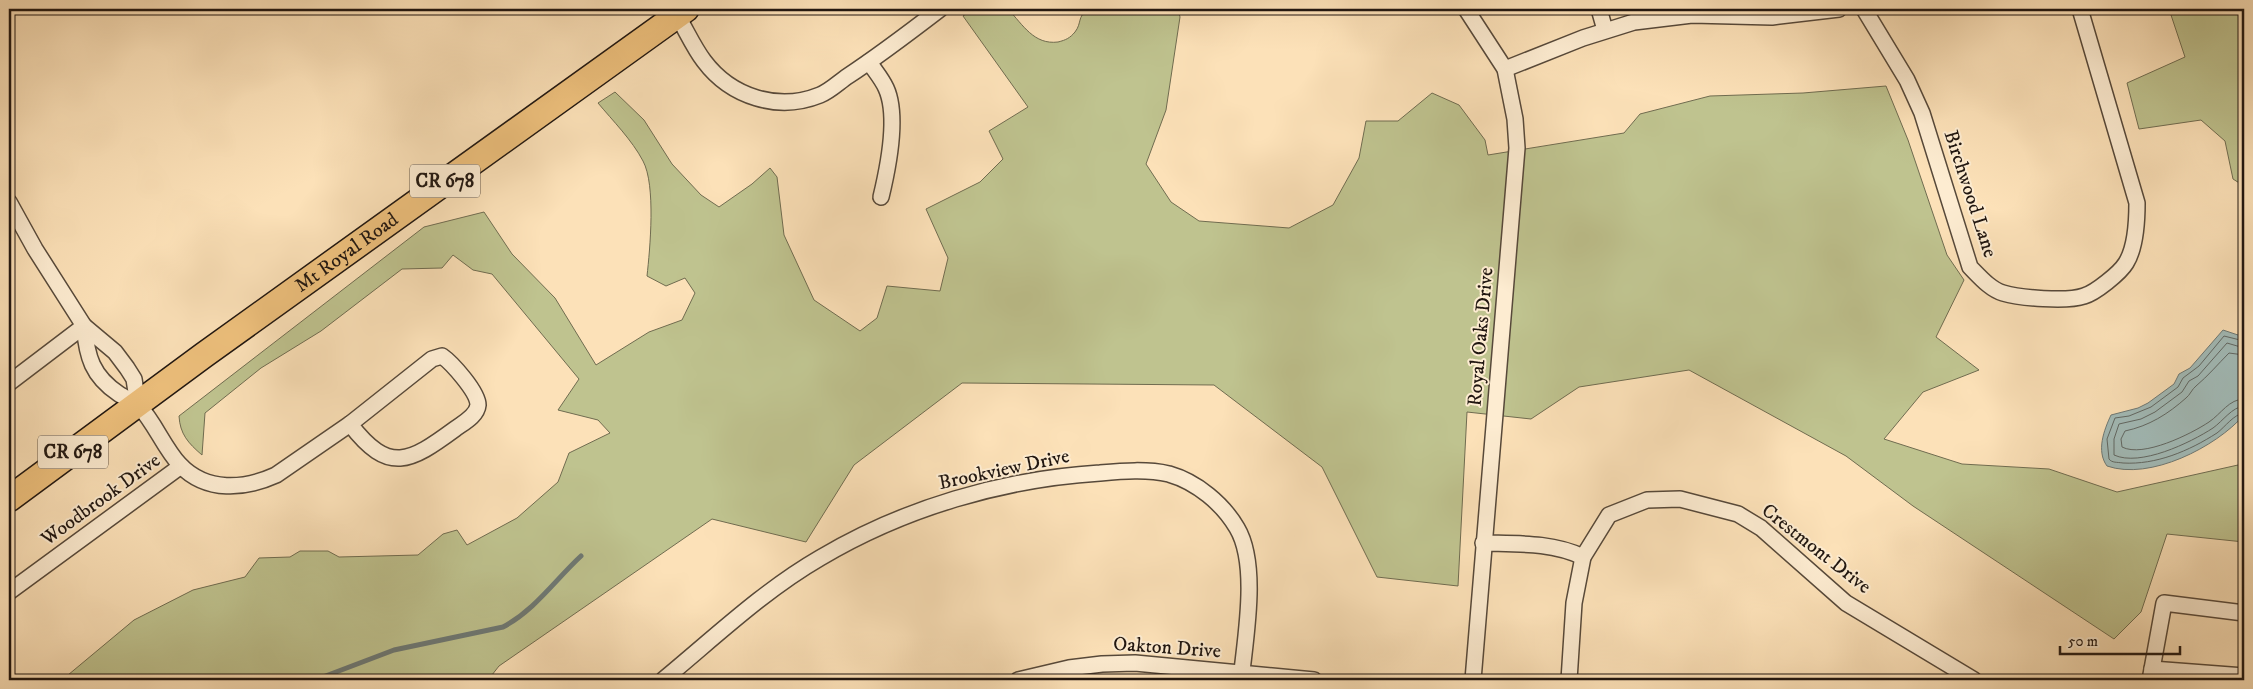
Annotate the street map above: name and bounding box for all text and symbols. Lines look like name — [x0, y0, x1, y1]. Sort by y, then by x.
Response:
street label: Birchwood Lane — [1938, 127, 2002, 261]
road number: CR 678 — [410, 165, 480, 198]
street label: Mt Royal Road — [290, 207, 403, 298]
street label: Royal Oaks Drive — [1462, 267, 1500, 407]
road number: CR 678 — [38, 436, 108, 468]
street label: Brookview Drive — [936, 444, 1072, 496]
street label: Woodbrook Drive — [36, 448, 166, 552]
street label: Crestmont Drive — [1756, 498, 1876, 600]
scale bar — [2060, 624, 2180, 656]
street label: Oakton Drive — [1112, 632, 1222, 664]
text: 50 m — [2068, 632, 2098, 651]

